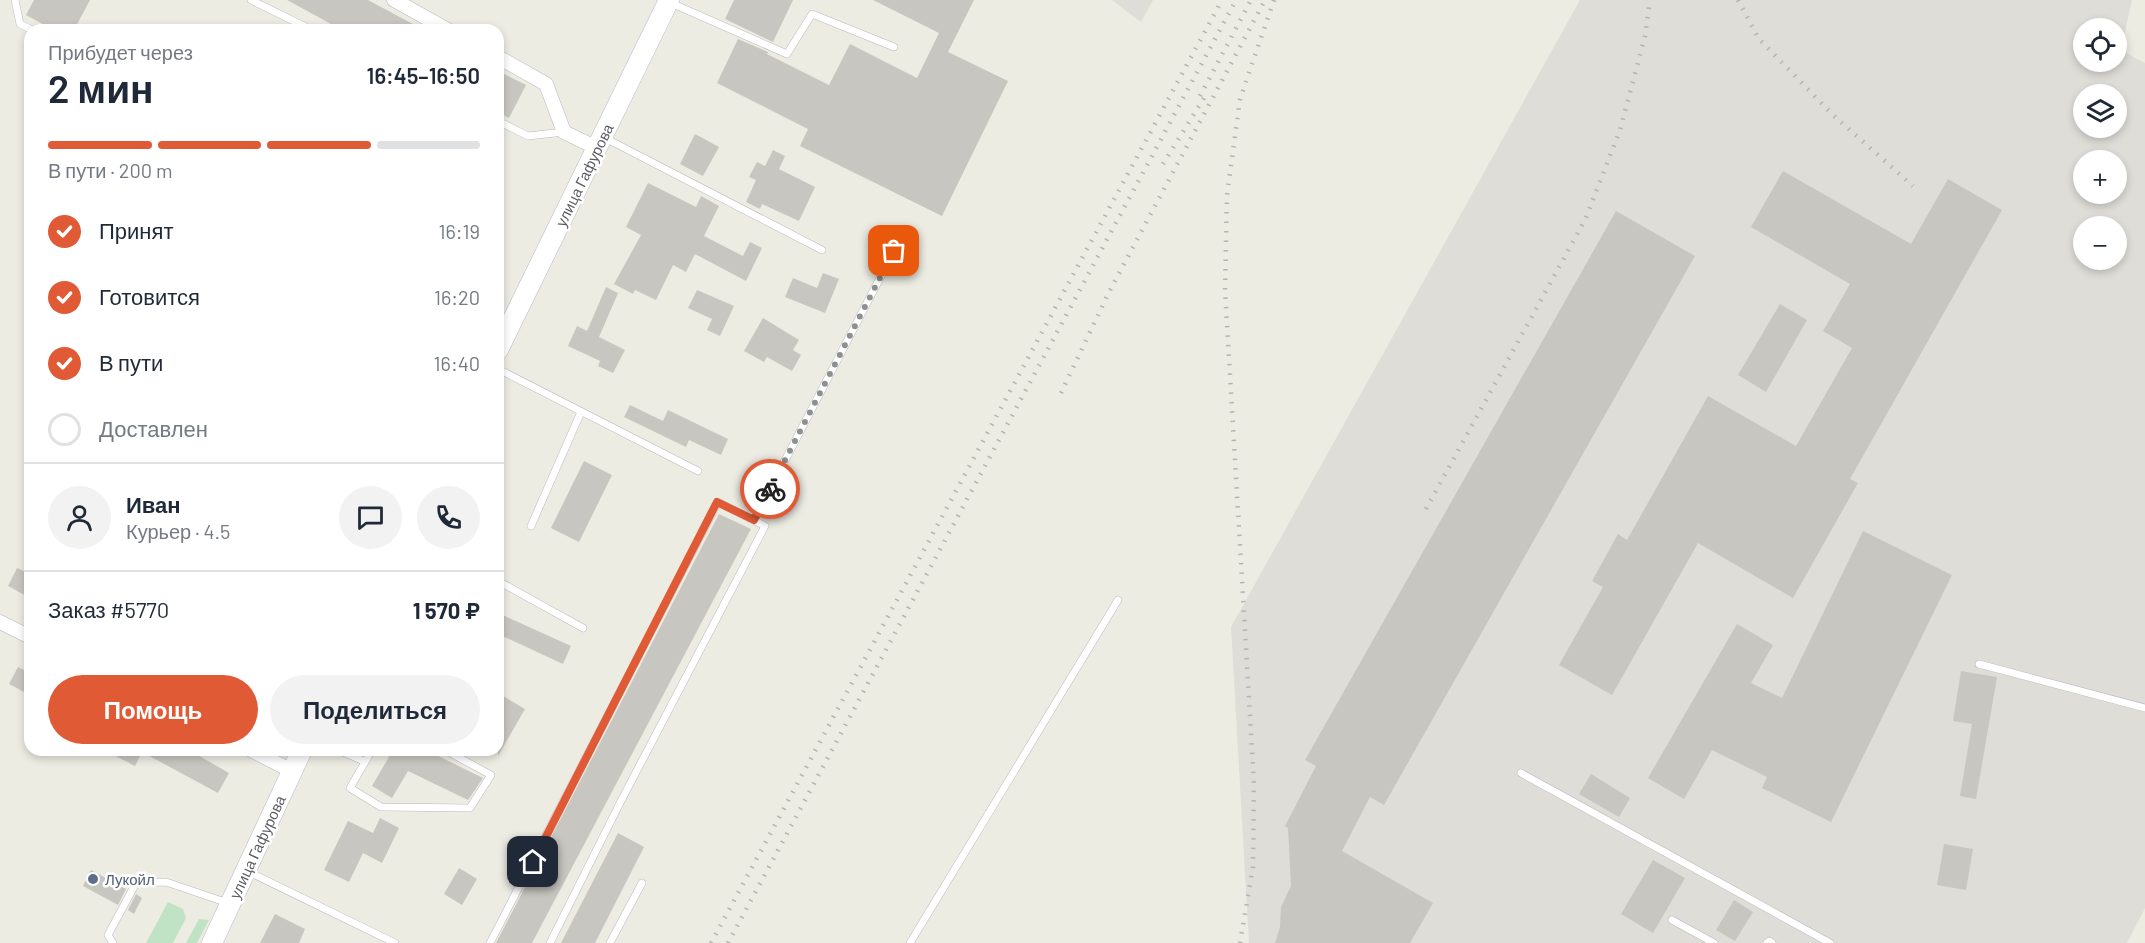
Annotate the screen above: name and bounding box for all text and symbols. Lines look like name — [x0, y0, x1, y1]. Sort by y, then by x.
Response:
map controls — [2073, 18, 2127, 270]
button: locate — [2073, 18, 2127, 72]
text: Прибудет через — [48, 40, 193, 64]
text: 16:45–16:50 — [367, 62, 480, 88]
text: 2 мин — [48, 64, 154, 111]
button: layers — [2073, 84, 2127, 138]
street label: улица Гафурова — [551, 120, 617, 229]
button: + — [2073, 150, 2127, 204]
text: В пути · 200 m — [48, 158, 173, 182]
icon: check — [48, 215, 81, 248]
button: − — [2073, 216, 2127, 270]
text: Принят — [99, 217, 173, 243]
text: 16:19 — [439, 219, 480, 243]
pin — [868, 225, 919, 276]
icon: bag — [877, 234, 910, 267]
icon: check — [48, 281, 81, 314]
text: Готовится — [99, 283, 200, 309]
text: 16:20 — [434, 285, 480, 309]
icon: check — [48, 347, 81, 380]
text: В пути — [99, 349, 163, 375]
text: 16:40 — [434, 351, 480, 375]
text: Доставлен — [99, 415, 208, 441]
courier — [740, 459, 800, 519]
icon: bike — [754, 473, 787, 506]
button: person — [48, 486, 111, 549]
button: chat — [339, 486, 402, 549]
button: phone — [417, 486, 480, 549]
text: Иван — [126, 491, 181, 517]
text: Курьер · 4.5 — [126, 519, 230, 543]
text: Заказ #5770 — [48, 596, 169, 622]
text: 1 570 ₽ — [413, 597, 480, 623]
button: Помощь — [48, 675, 258, 744]
button: Поделиться — [270, 675, 480, 744]
street label: улица Гафурова — [225, 792, 289, 902]
pin — [507, 836, 558, 887]
icon: home — [516, 845, 549, 878]
place label: Лукойл — [105, 870, 155, 888]
marker: Лукойл — [86, 872, 100, 886]

